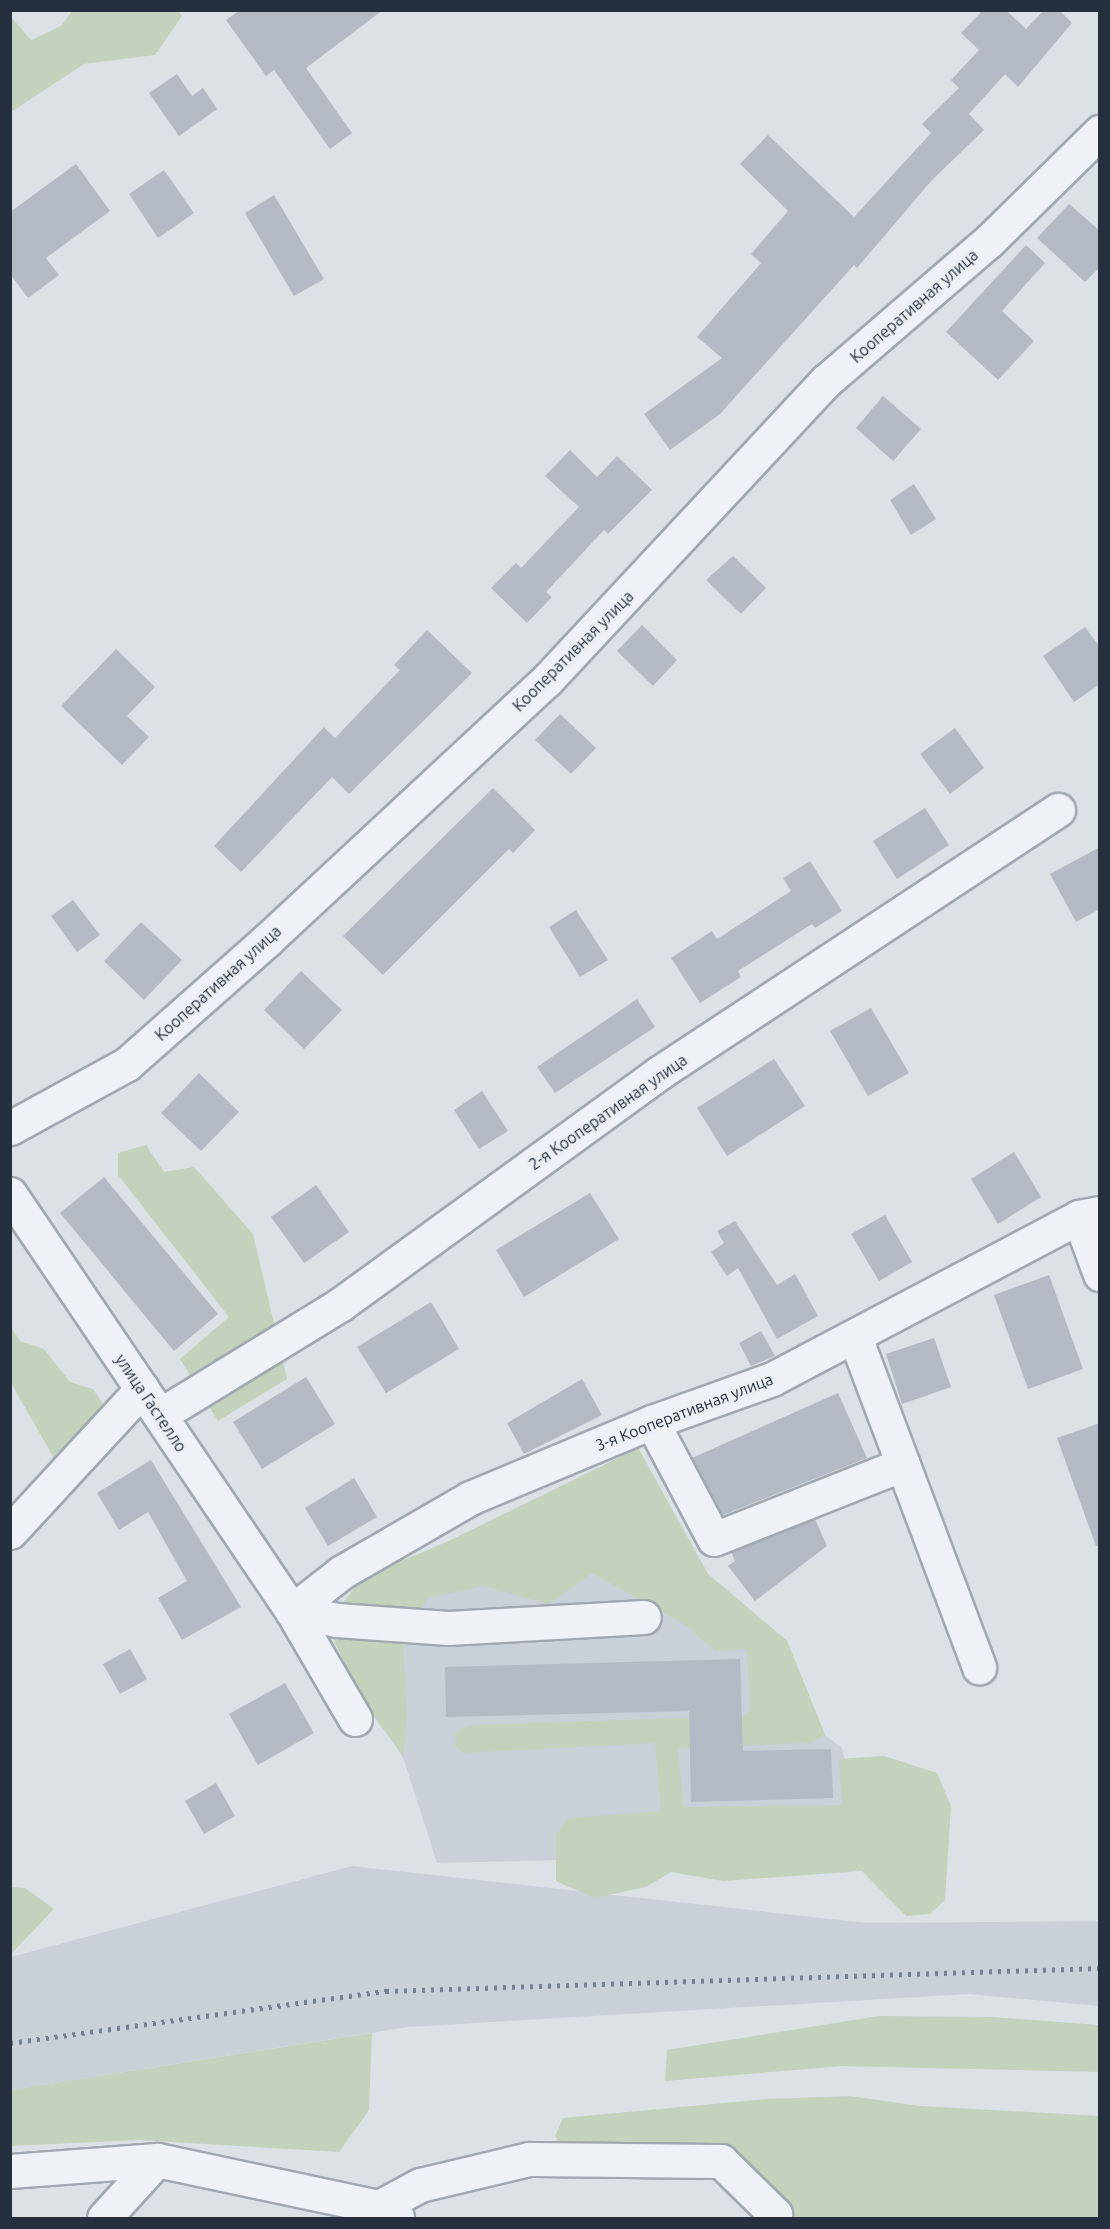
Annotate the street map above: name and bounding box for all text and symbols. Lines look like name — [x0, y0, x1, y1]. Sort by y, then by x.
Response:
street label: Кооперативная улица — [846, 245, 982, 367]
street label: Кооперативная улица — [509, 587, 637, 715]
street label: Кооперативная улица — [151, 921, 285, 1045]
street label: 2-я Кооперативная улица — [525, 1050, 691, 1174]
street label: улица Гастелло — [111, 1350, 191, 1456]
street label: 3-я Кооперативная улица — [592, 1369, 776, 1455]

